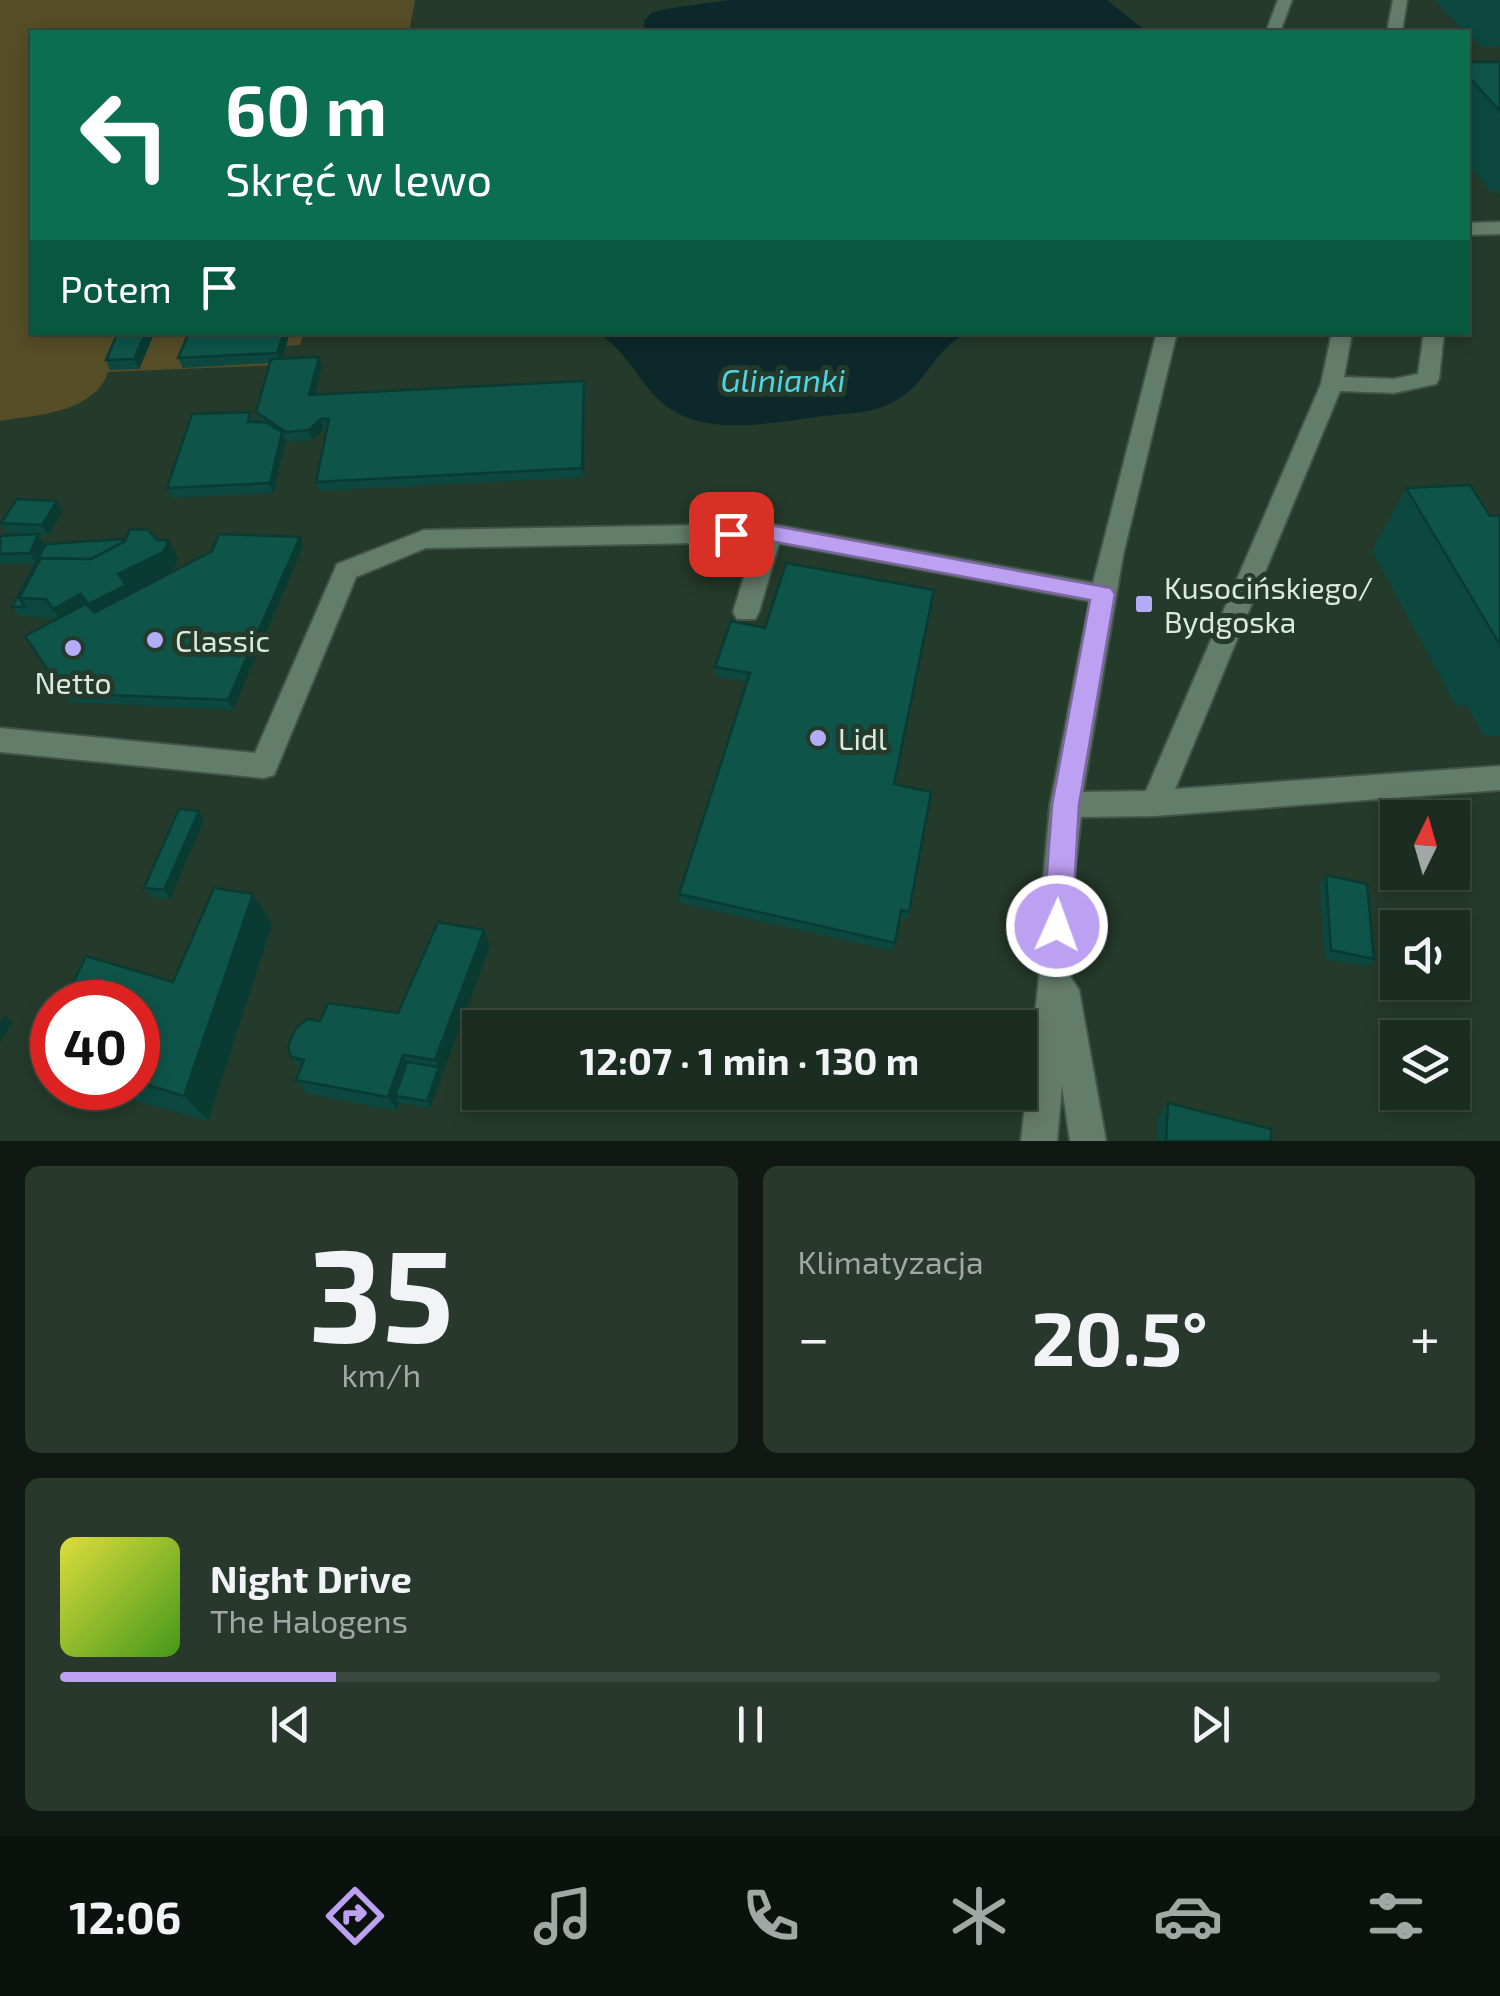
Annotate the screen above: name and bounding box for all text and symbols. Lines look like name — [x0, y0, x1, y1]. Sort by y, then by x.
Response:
text: 60 m — [225, 66, 387, 150]
icon: left — [60, 70, 190, 200]
text: Skręć w lewo — [225, 151, 492, 205]
icon: arrive — [192, 260, 247, 315]
text: Potem — [60, 265, 172, 311]
water label: Glinianki — [721, 360, 846, 398]
pin — [689, 492, 774, 577]
icon: arrive — [704, 507, 759, 562]
place label: Kusocińskiego/ Bydgoska — [1164, 569, 1373, 639]
marker: Kusocińskiego/ Bydgoska — [1133, 593, 1155, 615]
place label: Classic — [175, 622, 270, 658]
marker: Classic — [144, 629, 166, 651]
marker: Netto — [62, 637, 84, 659]
place label: Netto — [34, 664, 112, 700]
place label: Lidl — [838, 720, 887, 756]
marker: Lidl — [807, 727, 829, 749]
north arrow — [1380, 800, 1470, 890]
map controls — [1380, 800, 1470, 1110]
position arrow — [1005, 874, 1109, 978]
button: sound — [1380, 910, 1470, 1000]
speed limit sign: 40 — [30, 980, 160, 1110]
button: layers — [1380, 1020, 1470, 1110]
text: 12:07 · 1 min · 130 m — [580, 1037, 919, 1083]
text: 35 — [309, 1212, 454, 1368]
text: Klimatyzacja — [798, 1242, 984, 1280]
text: 20.5° — [1031, 1291, 1208, 1381]
text: − — [798, 1303, 830, 1369]
text: + — [1410, 1303, 1440, 1369]
text: km/h — [342, 1355, 421, 1393]
text: Night Drive — [210, 1555, 412, 1601]
text: The Halogens — [210, 1601, 408, 1639]
icon: previous — [263, 1697, 318, 1752]
icon: pause — [723, 1697, 778, 1752]
icon: next — [1183, 1697, 1238, 1752]
icon: directions — [320, 1881, 390, 1951]
icon: music — [528, 1881, 598, 1951]
icon: phone — [736, 1881, 806, 1951]
icon: climate — [944, 1881, 1014, 1951]
icon: car — [1153, 1881, 1223, 1951]
icon: filters — [1361, 1881, 1431, 1951]
text: 12:06 — [69, 1889, 181, 1943]

